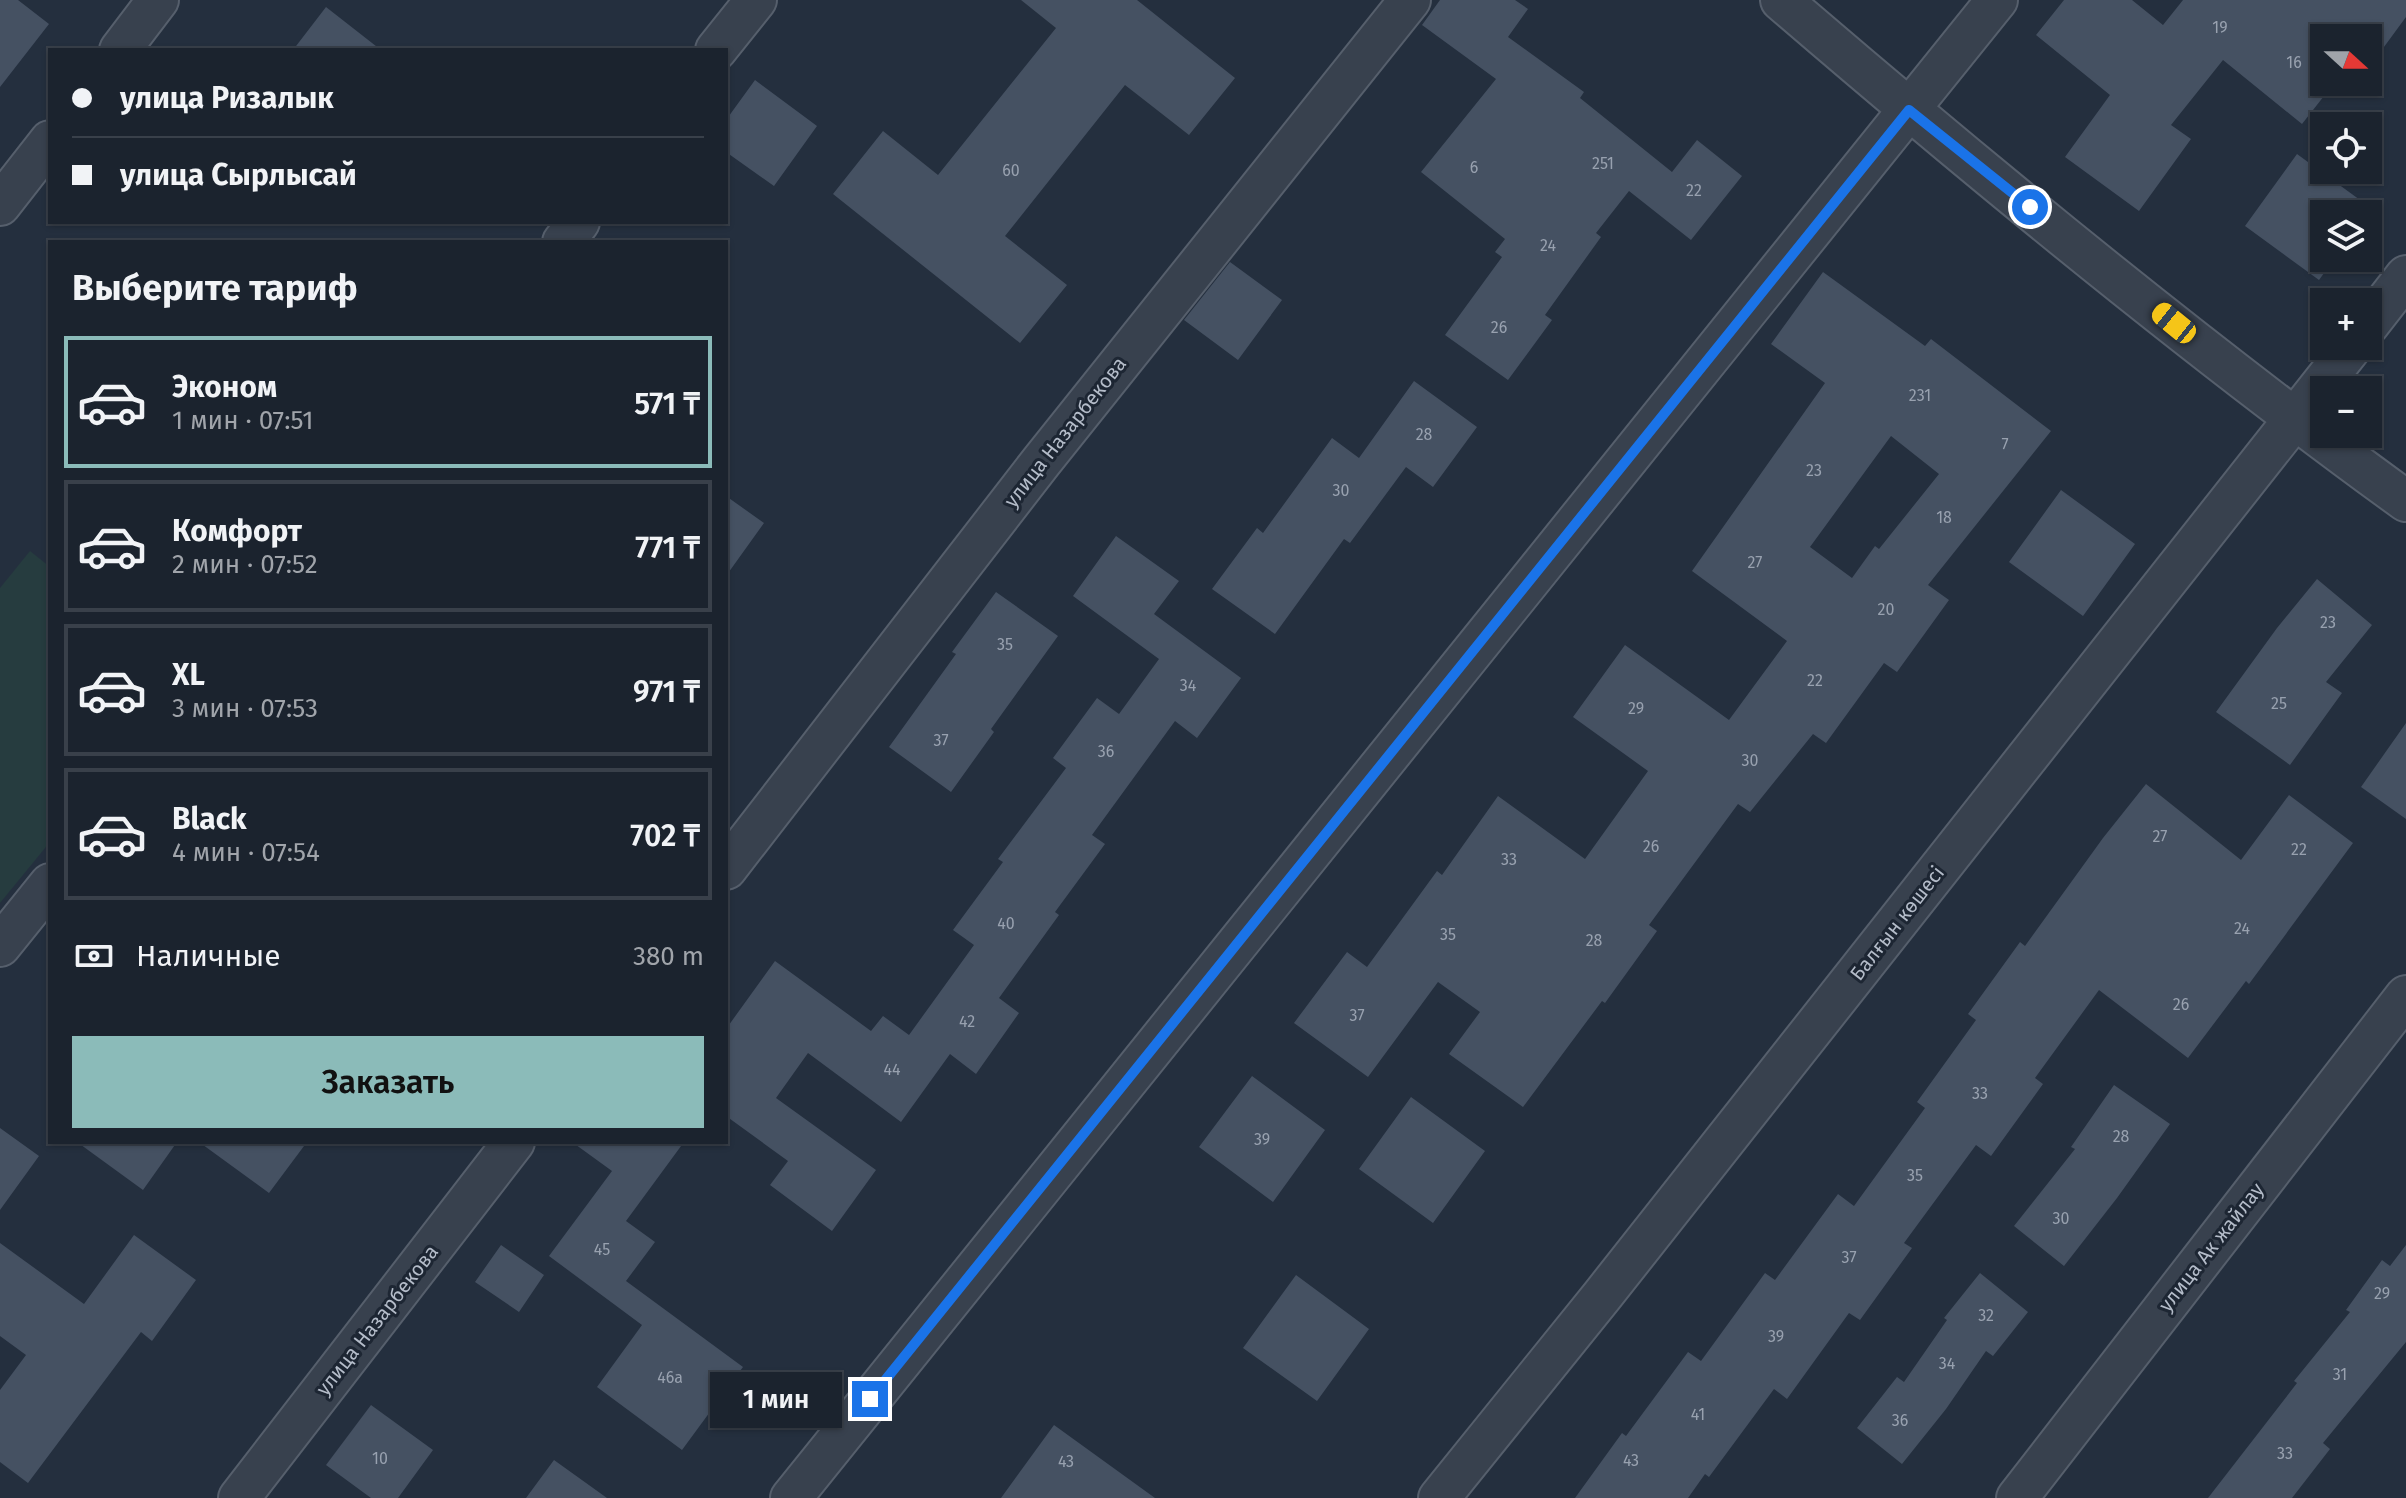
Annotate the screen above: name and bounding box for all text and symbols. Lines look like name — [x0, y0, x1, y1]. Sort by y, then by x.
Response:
house number: 19 — [2212, 18, 2228, 37]
north arrow — [2310, 24, 2382, 96]
map controls — [2310, 24, 2382, 448]
house number: 16 — [2286, 53, 2302, 72]
text: улица Ризалык — [120, 80, 334, 116]
button: locate — [2310, 112, 2382, 184]
house number: 251 — [1592, 154, 1614, 173]
text: улица Сырлысай — [120, 157, 357, 193]
house number: 6 — [1470, 158, 1478, 177]
house number: 60 — [1002, 161, 1020, 180]
house number: 22 — [1686, 181, 1702, 200]
route start — [2012, 189, 2048, 225]
button: layers — [2310, 200, 2382, 272]
house number: 24 — [1540, 236, 1556, 255]
text: Выберите тариф — [72, 266, 358, 310]
button: + — [2310, 288, 2382, 360]
car — [2148, 299, 2200, 347]
house number: 26 — [1491, 318, 1507, 337]
street label: улица Назарбекова — [999, 352, 1131, 512]
icon: car — [76, 366, 148, 438]
text: Эконом — [172, 369, 277, 405]
button: − — [2310, 376, 2382, 448]
text: 571 ₸ — [634, 386, 700, 422]
house number: 231 — [1909, 386, 1931, 405]
text: 1 мин · 07:51 — [172, 405, 313, 436]
house number: 28 — [1416, 425, 1433, 444]
house number: 7 — [2001, 435, 2009, 454]
house number: 23 — [1806, 461, 1822, 480]
house number: 30 — [1333, 481, 1350, 500]
house number: 18 — [1936, 508, 1952, 527]
icon: car — [76, 510, 148, 582]
text: Комфорт — [172, 513, 302, 549]
text: 771 ₸ — [635, 530, 700, 566]
text: 2 мин · 07:52 — [172, 549, 318, 580]
house number: 27 — [1748, 553, 1762, 572]
house number: 20 — [1878, 600, 1894, 619]
house number: 23 — [2320, 613, 2336, 632]
house number: 35 — [997, 635, 1013, 654]
icon: car — [76, 654, 148, 726]
text: XL — [172, 657, 205, 693]
house number: 22 — [1807, 671, 1823, 690]
text: 971 ₸ — [633, 674, 700, 710]
house number: 34 — [1180, 676, 1197, 695]
text: 3 мин · 07:53 — [172, 693, 318, 724]
house number: 25 — [2271, 694, 2287, 713]
house number: 29 — [1628, 699, 1644, 718]
house number: 37 — [933, 731, 949, 750]
house number: 36 — [1098, 742, 1114, 761]
house number: 30 — [1742, 751, 1759, 770]
icon: car — [76, 798, 148, 870]
text: Black — [172, 801, 247, 837]
text: 702 ₸ — [630, 818, 700, 854]
house number: 27 — [2153, 827, 2167, 846]
text: 4 мин · 07:54 — [172, 837, 320, 868]
house number: 26 — [1643, 837, 1659, 856]
house number: 22 — [2291, 840, 2307, 859]
house number: 33 — [1501, 850, 1517, 869]
street label: Балғын көшесі — [1845, 861, 1949, 985]
house number: 40 — [997, 914, 1015, 933]
house number: 24 — [2234, 919, 2250, 938]
house number: 35 — [1440, 925, 1456, 944]
house number: 28 — [1586, 931, 1603, 950]
icon: cash — [72, 934, 116, 978]
text: Наличные — [136, 938, 281, 974]
text: 380 m — [633, 941, 704, 972]
house number: 26 — [2173, 995, 2189, 1014]
house number: 37 — [1349, 1006, 1365, 1025]
house number: 42 — [959, 1012, 975, 1031]
button: Заказать — [72, 1036, 704, 1128]
house number: 44 — [883, 1060, 901, 1079]
house number: 33 — [1972, 1084, 1988, 1103]
house number: 28 — [2113, 1127, 2130, 1146]
house number: 39 — [1254, 1130, 1270, 1149]
house number: 35 — [1907, 1166, 1923, 1185]
street label: улица Ак жайлау — [2153, 1178, 2269, 1316]
house number: 30 — [2053, 1209, 2070, 1228]
street label: улица Назарбекова — [311, 1240, 443, 1400]
house number: 45 — [594, 1240, 610, 1259]
house number: 37 — [1841, 1248, 1857, 1267]
house number: 29 — [2374, 1284, 2390, 1303]
house number: 32 — [1978, 1306, 1994, 1325]
house number: 39 — [1768, 1327, 1784, 1346]
house number: 34 — [1939, 1354, 1956, 1373]
house number: 31 — [2333, 1365, 2347, 1384]
house number: 46а — [657, 1368, 683, 1387]
callout: 1 мин — [710, 1371, 842, 1427]
route end — [852, 1381, 888, 1417]
text: 1 мин — [743, 1384, 809, 1415]
house number: 41 — [1691, 1405, 1705, 1424]
house number: 36 — [1892, 1411, 1908, 1430]
house number: 33 — [2277, 1444, 2293, 1463]
house number: 10 — [372, 1449, 388, 1468]
house number: 43 — [1623, 1451, 1639, 1470]
house number: 43 — [1058, 1452, 1074, 1471]

